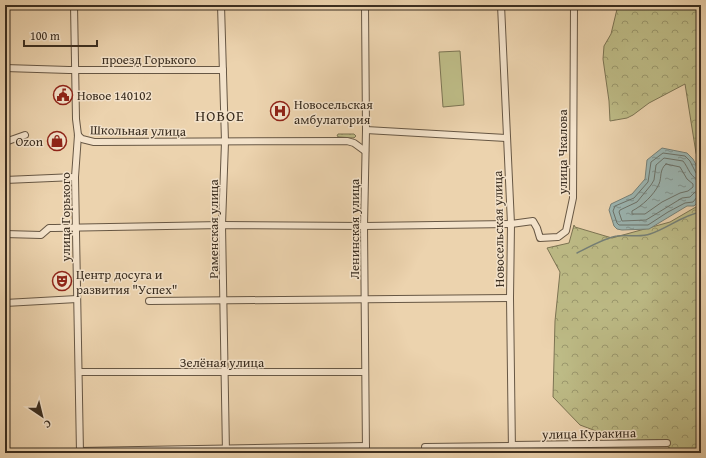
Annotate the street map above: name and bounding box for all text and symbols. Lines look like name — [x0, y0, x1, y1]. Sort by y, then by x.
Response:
scale bar — [24, 22, 97, 48]
text: 100 m — [30, 27, 60, 44]
street label: проезд Горького — [102, 50, 197, 69]
public building icon: Новое 140102 — [52, 84, 74, 106]
place label: Новое 140102 — [77, 86, 152, 105]
place label: Новосельская амбулатория — [294, 95, 373, 129]
hospital icon: Новосельская амбулатория — [269, 100, 291, 122]
district label: НОВОЕ — [195, 105, 245, 126]
street label: улица Чкалова — [553, 109, 572, 196]
street label: Школьная улица — [90, 120, 187, 141]
shop icon: Ozon — [46, 130, 68, 152]
place label: Ozon — [15, 132, 44, 151]
street label: Новосельская улица — [488, 170, 509, 287]
street label: улица Горького — [56, 172, 75, 263]
street label: Раменская улица — [204, 178, 223, 279]
street label: Ленинская улица — [345, 178, 364, 279]
place label: Центр досуга и развития "Успех" — [76, 265, 178, 299]
theatre icon: Центр досуга и развития "Успех" — [51, 270, 73, 292]
street label: Зелёная улица — [180, 353, 265, 372]
north arrow — [22, 396, 62, 436]
text: С — [41, 416, 55, 433]
street label: улица Куракина — [541, 423, 637, 444]

